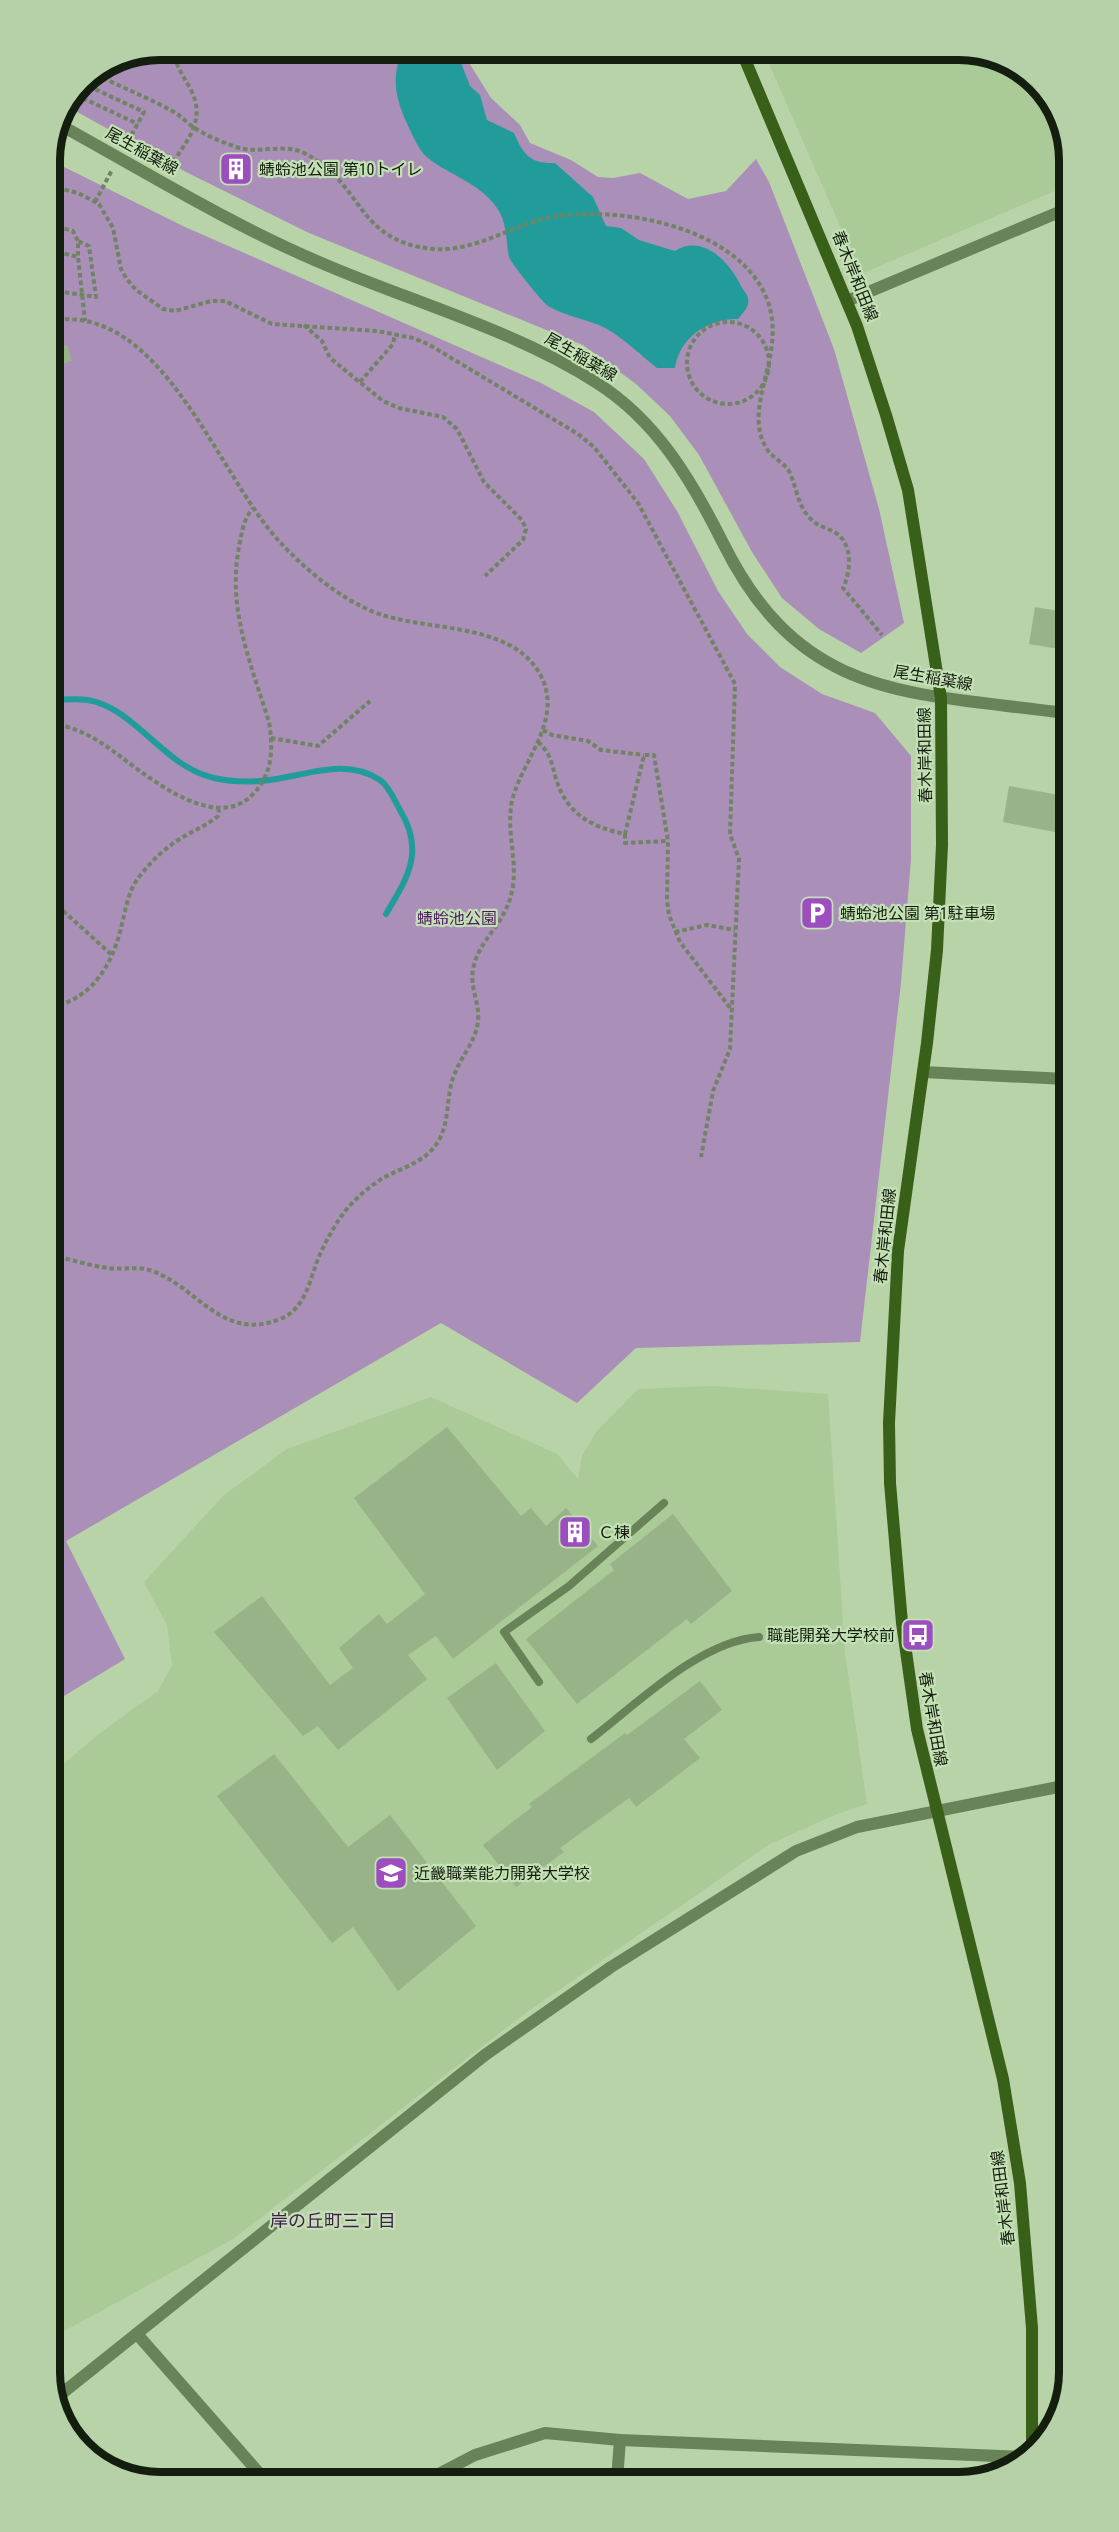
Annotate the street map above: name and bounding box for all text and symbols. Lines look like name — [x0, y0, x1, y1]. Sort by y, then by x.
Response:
street label: 尾生稲葉線 — [102, 123, 182, 179]
building icon: 蜻蛉池公園 第10トイレ — [218, 151, 254, 187]
place label: 蜻蛉池公園 第10トイレ — [259, 160, 422, 179]
street label: 春木岸和田線 — [828, 228, 882, 324]
street label: 尾生稲葉線 — [542, 329, 620, 385]
street label: 尾生稲葉線 — [892, 662, 974, 694]
street label: 春木岸和田線 — [915, 707, 935, 803]
parking icon: 蜻蛉池公園 第1駐車場 — [799, 895, 835, 931]
place label: 蜻蛉池公園 第1駐車場 — [840, 904, 996, 923]
park label: 蜻蛉池公園 — [417, 909, 497, 928]
street label: 春木岸和田線 — [871, 1187, 899, 1285]
building icon: Ｃ棟 — [557, 1514, 593, 1550]
place label: Ｃ棟 — [598, 1523, 630, 1542]
bus stop icon: 職能開発大学校前 — [900, 1617, 936, 1653]
place label: 職能開発大学校前 — [767, 1626, 895, 1645]
street label: 春木岸和田線 — [915, 1670, 951, 1768]
school or university icon: 近畿職業能力開発大学校 — [373, 1855, 409, 1891]
place label: 近畿職業能力開発大学校 — [414, 1864, 590, 1883]
street label: 春木岸和田線 — [988, 2149, 1018, 2247]
district label: 岸の丘町三丁目 — [270, 2210, 396, 2231]

